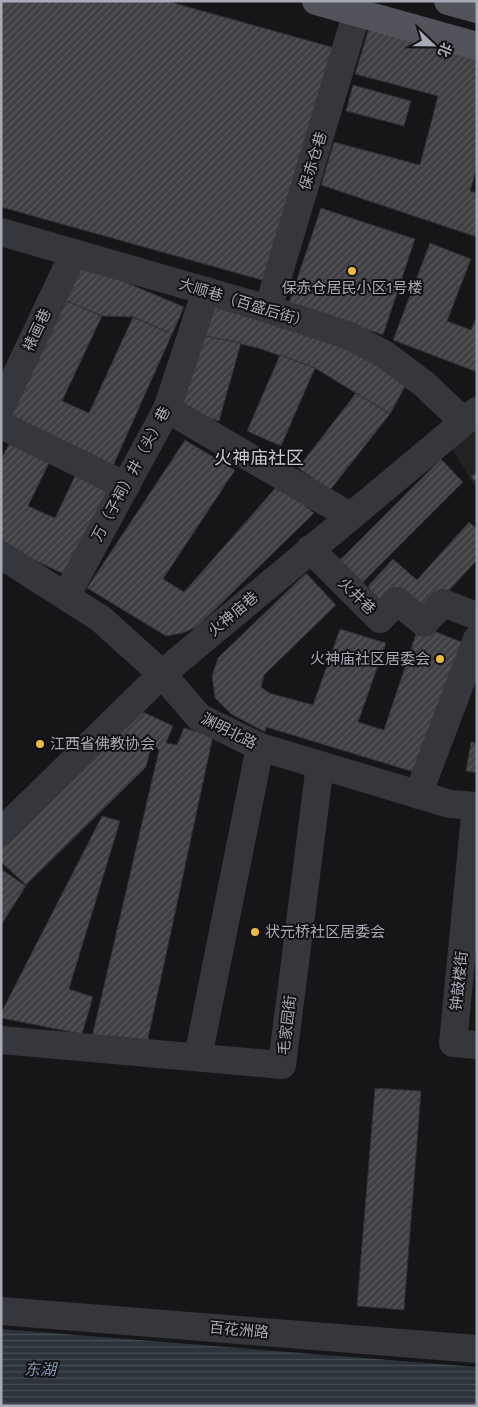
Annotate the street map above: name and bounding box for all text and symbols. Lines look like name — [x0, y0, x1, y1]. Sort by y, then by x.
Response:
north arrow — [408, 20, 458, 70]
text: 北 — [435, 40, 455, 59]
street label: 保赤仓巷 — [296, 130, 330, 192]
marker: 保赤仓居民小区1号楼 — [346, 265, 358, 277]
street label: 大顺巷（百盛后街） — [177, 275, 311, 331]
place label: 保赤仓居民小区1号楼 — [282, 279, 422, 297]
street label: 裱画巷 — [19, 306, 55, 354]
street label: 万（子祠）井（头）巷 — [88, 404, 174, 544]
district label: 火神庙社区 — [214, 447, 304, 468]
street label: 火井巷 — [335, 574, 379, 618]
street label: 火神庙巷 — [204, 588, 262, 640]
place label: 火神庙社区居委会 — [310, 650, 430, 668]
marker: 火神庙社区居委会 — [434, 653, 446, 665]
street label: 渊明北路 — [198, 709, 260, 753]
place label: 江西省佛教协会 — [50, 735, 155, 753]
marker: 江西省佛教协会 — [34, 738, 46, 750]
place label: 状元桥社区居委会 — [265, 923, 385, 941]
marker: 状元桥社区居委会 — [249, 926, 261, 938]
street label: 钟鼓楼街 — [447, 950, 471, 1012]
street label: 毛家园街 — [274, 994, 300, 1056]
street label: 百花洲路 — [208, 1318, 270, 1342]
water label: 东湖 — [24, 1360, 59, 1379]

